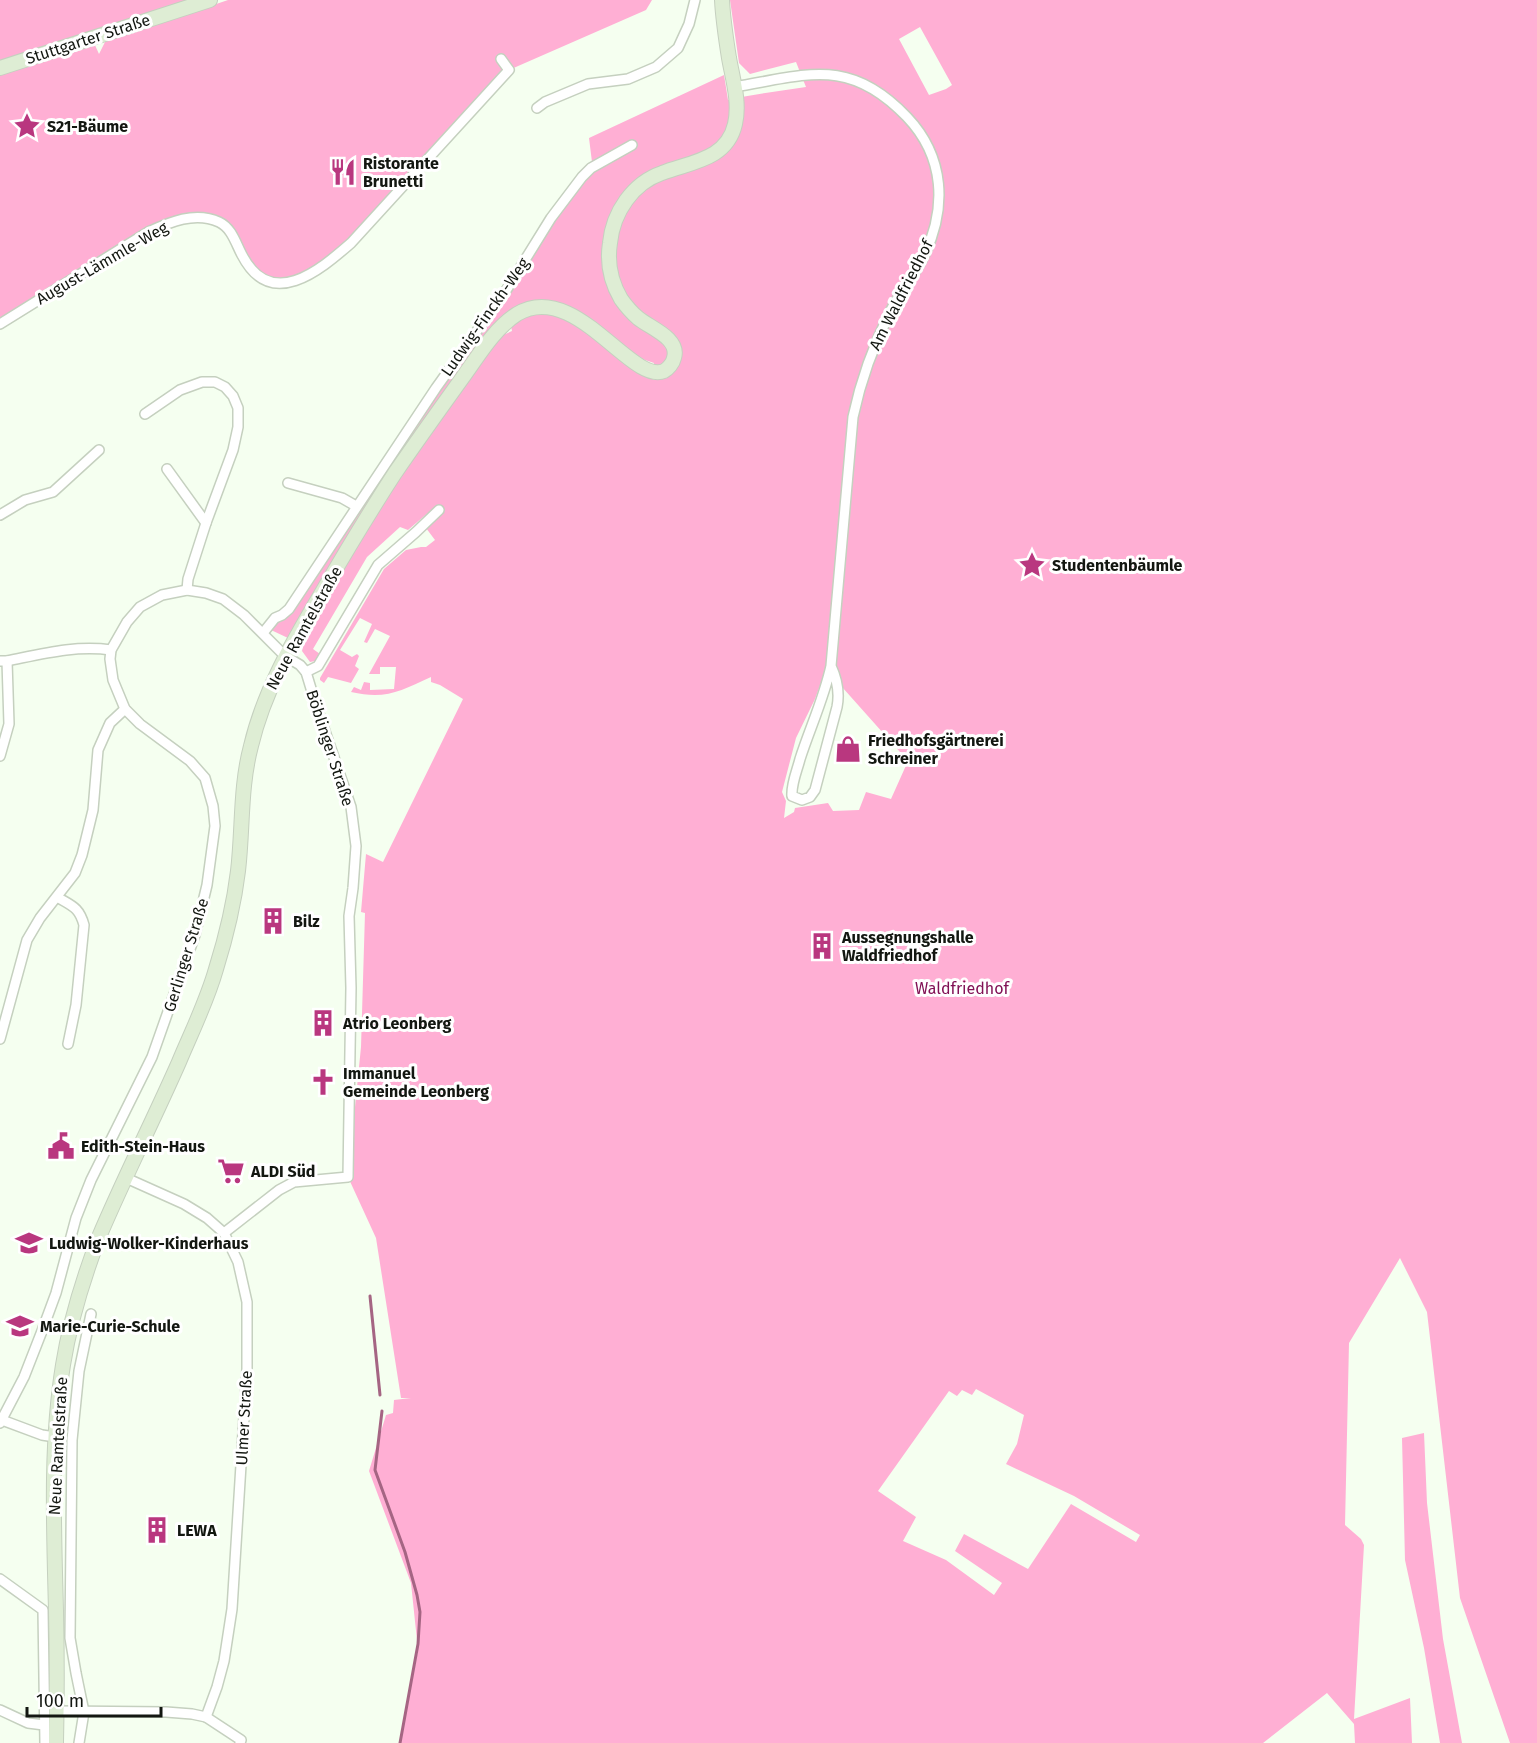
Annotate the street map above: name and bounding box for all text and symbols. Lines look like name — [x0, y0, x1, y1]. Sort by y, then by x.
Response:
street label: Stuttgarter Straße — [23, 10, 153, 68]
place icon: S21-Bäume — [12, 111, 42, 141]
place label: S21-Bäume — [47, 117, 128, 136]
place label: Ristorante Brunetti — [363, 154, 439, 191]
restaurant icon: Ristorante Brunetti — [328, 157, 358, 187]
street label: August-Lämmle-Weg — [33, 217, 172, 308]
street label: Am Waldfriedhof — [865, 235, 938, 353]
street label: Ludwig-Finckh-Weg — [437, 254, 533, 380]
place icon: Studentenbäumle — [1017, 550, 1047, 580]
place label: Studentenbäumle — [1052, 556, 1183, 575]
street label: Neue Ramtelstraße — [262, 563, 346, 693]
street label: Böblinger Straße — [302, 687, 358, 809]
place label: Friedhofsgärtnerei Schreiner — [868, 731, 1004, 768]
shop icon: Friedhofsgärtnerei Schreiner — [833, 734, 863, 764]
street label: Gerlinger Straße — [160, 896, 212, 1014]
building icon: Bilz — [258, 906, 288, 936]
place label: Bilz — [293, 912, 320, 931]
place label: Aussegnungshalle Waldfriedhof — [841, 928, 974, 965]
building icon: Aussegnungshalle Waldfriedhof — [807, 931, 837, 961]
park label: Waldfriedhof — [915, 979, 1011, 998]
building icon: Atrio Leonberg — [308, 1008, 338, 1038]
place label: Atrio Leonberg — [342, 1014, 452, 1033]
place label: Immanuel Gemeinde Leonberg — [343, 1064, 489, 1101]
church icon: Immanuel Gemeinde Leonberg — [308, 1067, 338, 1097]
public building icon: Edith-Stein-Haus — [46, 1131, 76, 1161]
place label: Edith-Stein-Haus — [81, 1137, 205, 1156]
supermarket icon: ALDI Süd — [216, 1156, 246, 1186]
place label: ALDI Süd — [250, 1162, 315, 1181]
school or university icon: Ludwig-Wolker-Kinderhaus — [14, 1228, 44, 1258]
place label: Ludwig-Wolker-Kinderhaus — [49, 1234, 249, 1253]
school or university icon: Marie-Curie-Schule — [5, 1311, 35, 1341]
place label: Marie-Curie-Schule — [40, 1317, 180, 1336]
street label: Ulmer Straße — [232, 1370, 256, 1466]
street label: Neue Ramtelstraße — [45, 1376, 71, 1516]
building icon: LEWA — [142, 1515, 172, 1545]
place label: LEWA — [177, 1521, 217, 1540]
scale bar — [27, 1680, 160, 1718]
text: 100 m — [36, 1690, 84, 1712]

